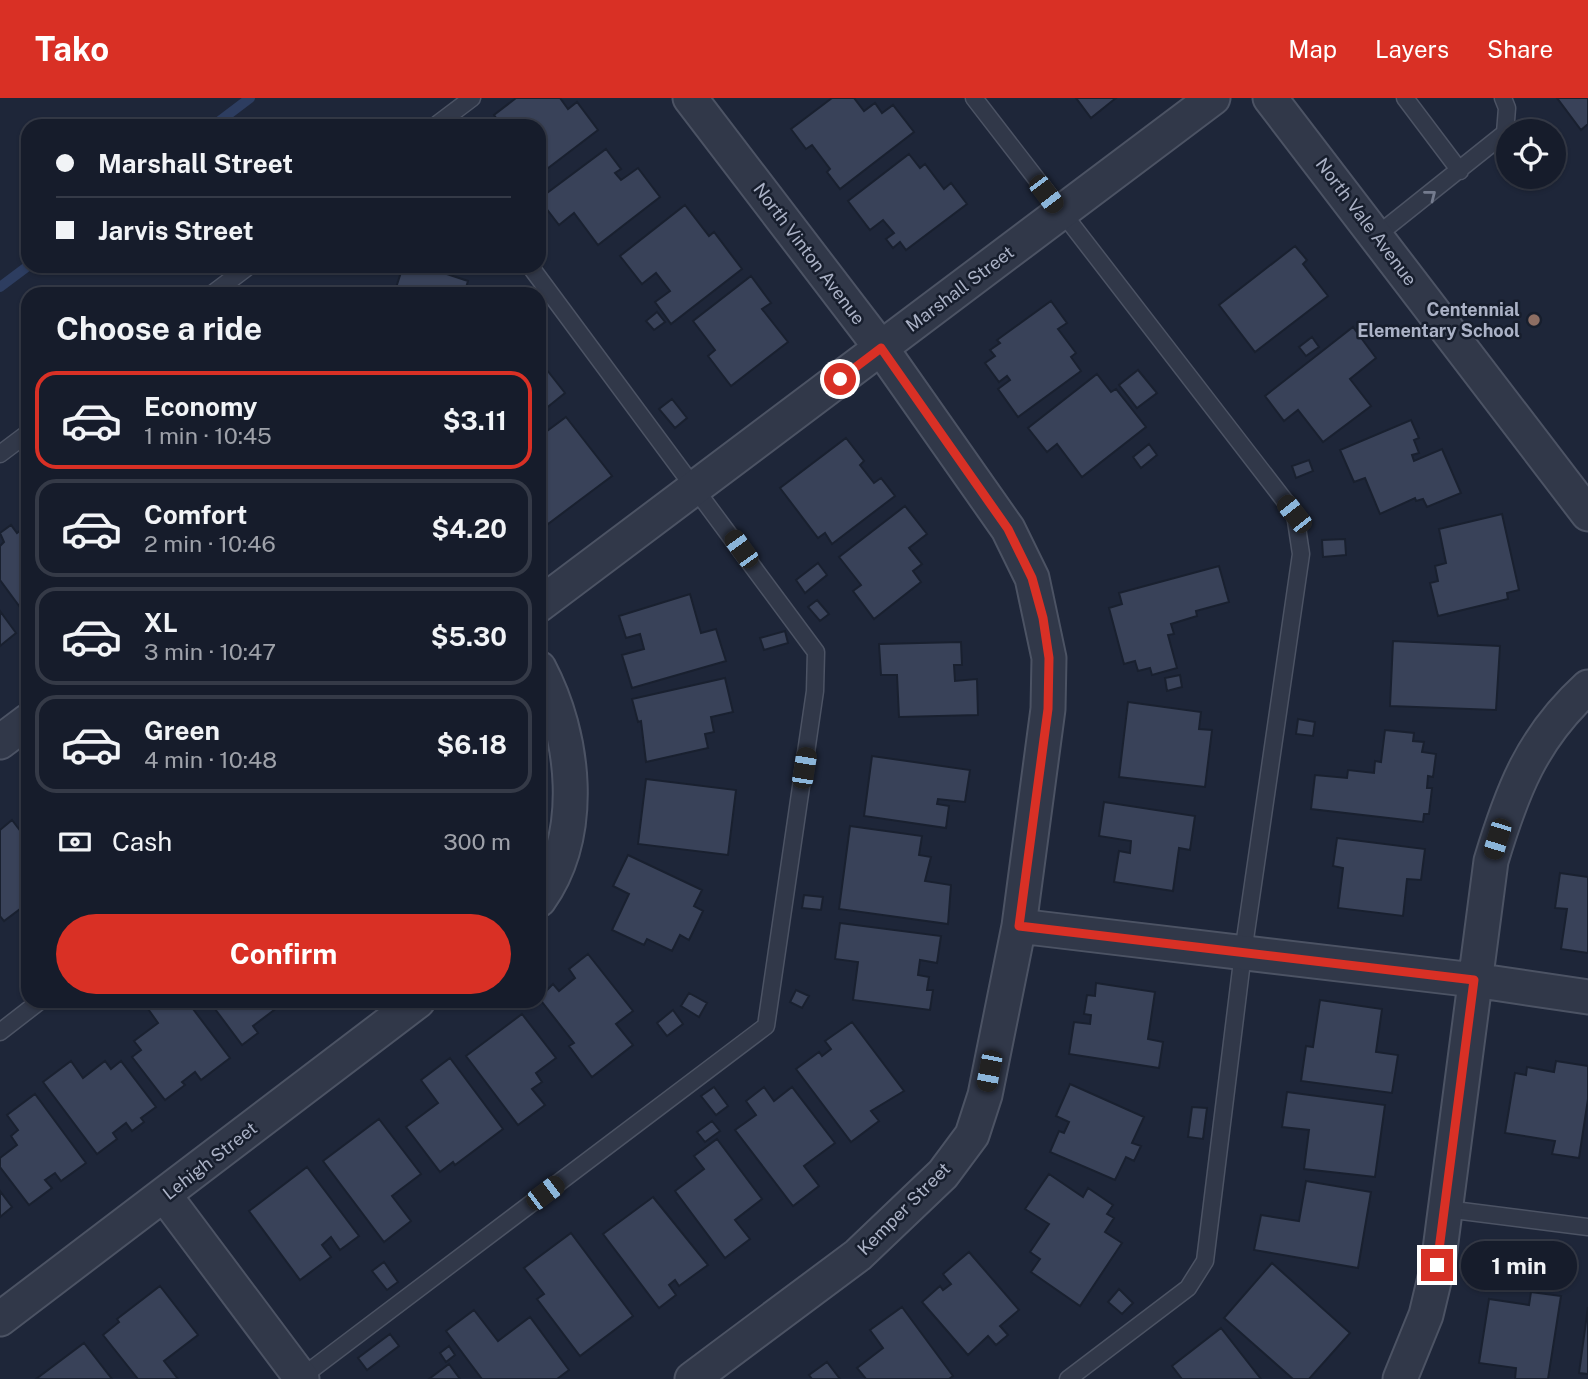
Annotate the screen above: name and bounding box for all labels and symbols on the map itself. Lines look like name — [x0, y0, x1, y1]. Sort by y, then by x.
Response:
street label: North Vale Avenue — [1312, 154, 1421, 290]
car — [1025, 171, 1068, 217]
street label: North Vinton Avenue — [749, 179, 870, 329]
one-way arrow — [1423, 191, 1436, 204]
street label: Marshall Street — [902, 241, 1018, 336]
place label: Centennial Elementary School — [1357, 299, 1520, 341]
marker: Centennial Elementary School — [1526, 312, 1542, 328]
route start — [824, 363, 856, 395]
car — [1273, 491, 1316, 537]
car — [721, 526, 762, 572]
car — [791, 746, 818, 790]
car — [1481, 816, 1514, 862]
car — [975, 1048, 1004, 1094]
street label: Lehigh Street — [158, 1117, 261, 1204]
street label: Kemper Street — [853, 1158, 954, 1259]
car — [522, 1172, 569, 1214]
callout: 1 min — [1462, 1240, 1577, 1290]
route end — [1421, 1249, 1453, 1281]

